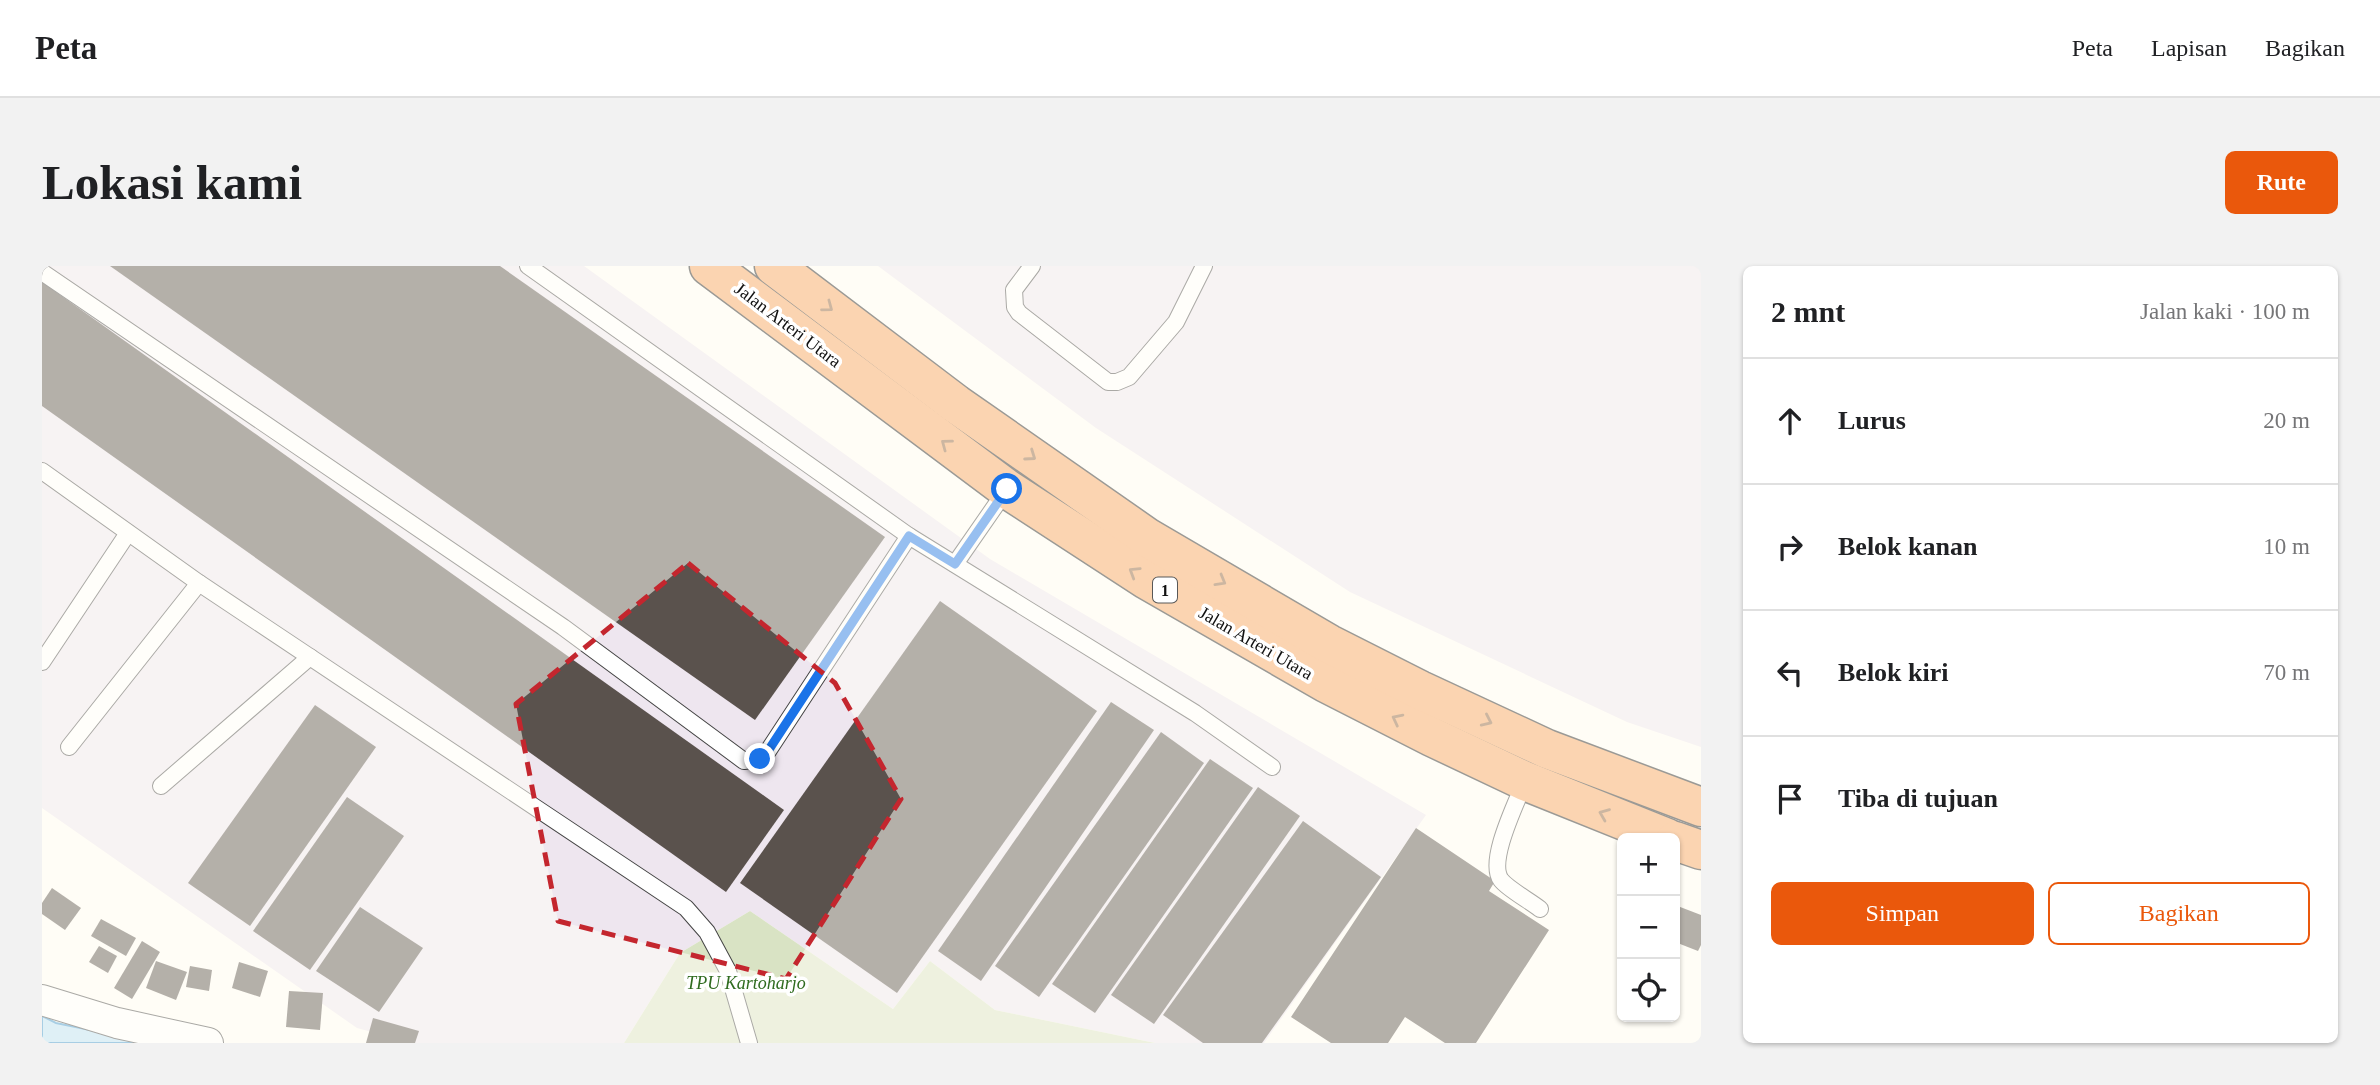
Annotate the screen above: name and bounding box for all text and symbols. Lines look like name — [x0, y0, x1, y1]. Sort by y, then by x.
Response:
text: Peta — [35, 30, 97, 66]
text: Peta — [2072, 35, 2113, 61]
text: Lapisan — [2151, 35, 2227, 61]
text: Bagikan — [2265, 35, 2345, 61]
button: Rute — [2225, 151, 2338, 214]
text: Lokasi kami — [42, 155, 302, 210]
street label: Jalan Arteri Utara — [731, 279, 845, 371]
text: 2 mnt — [1771, 295, 1845, 328]
one-way arrow — [820, 299, 833, 312]
text: Jalan kaki · 100 m — [2140, 299, 2310, 324]
icon: ahead — [1771, 402, 1809, 440]
text: Lurus — [1838, 406, 1906, 435]
text: 20 m — [2263, 408, 2310, 433]
one-way arrow — [942, 440, 954, 452]
one-way arrow — [1023, 448, 1036, 460]
route start — [991, 473, 1022, 504]
icon: right — [1771, 528, 1809, 566]
text: Belok kanan — [1838, 532, 1977, 561]
text: 10 m — [2263, 534, 2310, 559]
one-way arrow — [1129, 567, 1142, 580]
one-way arrow — [1214, 573, 1227, 586]
road number: 1 — [1153, 578, 1177, 602]
street label: Jalan Arteri Utara — [1196, 602, 1316, 684]
icon: left — [1771, 654, 1809, 692]
text: Belok kiri — [1838, 658, 1949, 687]
text: 70 m — [2263, 660, 2310, 685]
one-way arrow — [1480, 713, 1492, 727]
one-way arrow — [1392, 714, 1404, 728]
route end — [744, 743, 775, 774]
icon: arrive — [1771, 780, 1809, 818]
text: Tiba di tujuan — [1838, 784, 1998, 813]
one-way arrow — [1598, 808, 1610, 822]
map controls — [1617, 833, 1680, 1022]
button: + — [1617, 833, 1680, 896]
button: Simpan — [1771, 882, 2034, 945]
button: Bagikan — [2048, 882, 2310, 945]
button: − — [1617, 896, 1680, 959]
button: locate — [1617, 959, 1680, 1022]
park label: TPU Kartoharjo — [686, 973, 806, 993]

